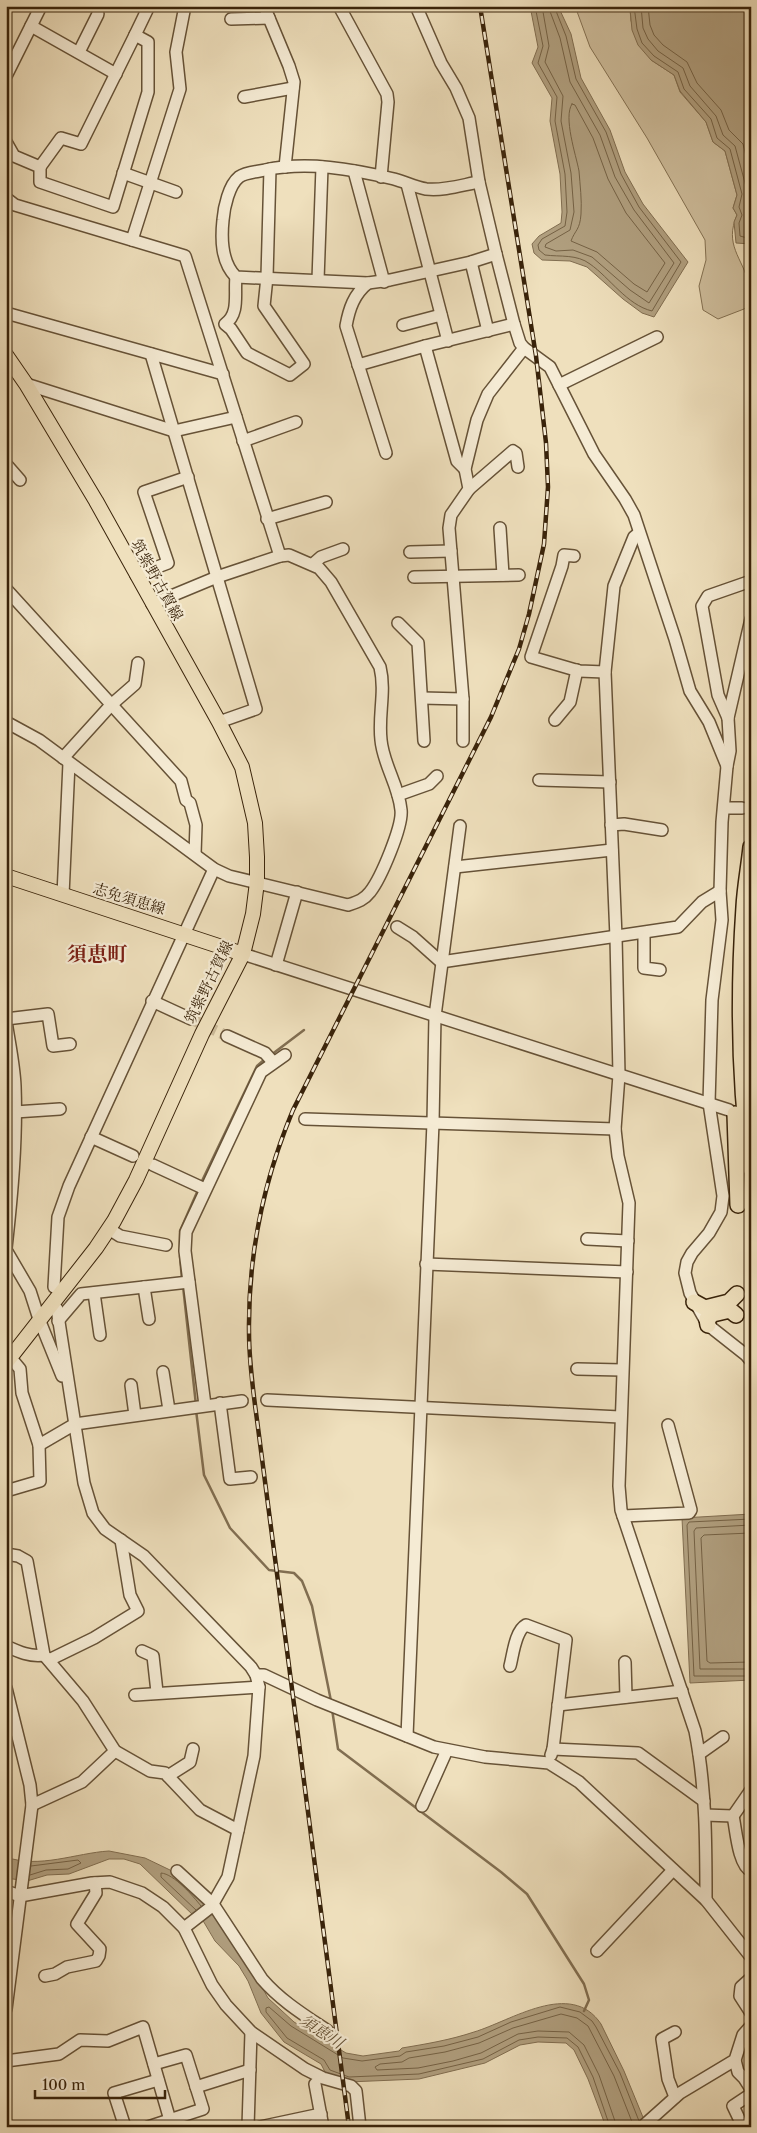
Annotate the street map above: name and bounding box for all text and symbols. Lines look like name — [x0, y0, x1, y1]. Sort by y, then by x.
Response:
street label: 筑紫野古賀線 — [127, 536, 188, 624]
street label: 志免須恵線 — [90, 878, 168, 919]
street label: 筑紫野古賀線 — [180, 937, 237, 1026]
district label: 須恵町 — [67, 942, 128, 966]
water label: 須恵川 — [296, 2010, 349, 2054]
scale bar — [35, 2068, 165, 2100]
text: 100 m — [42, 2075, 85, 2094]

